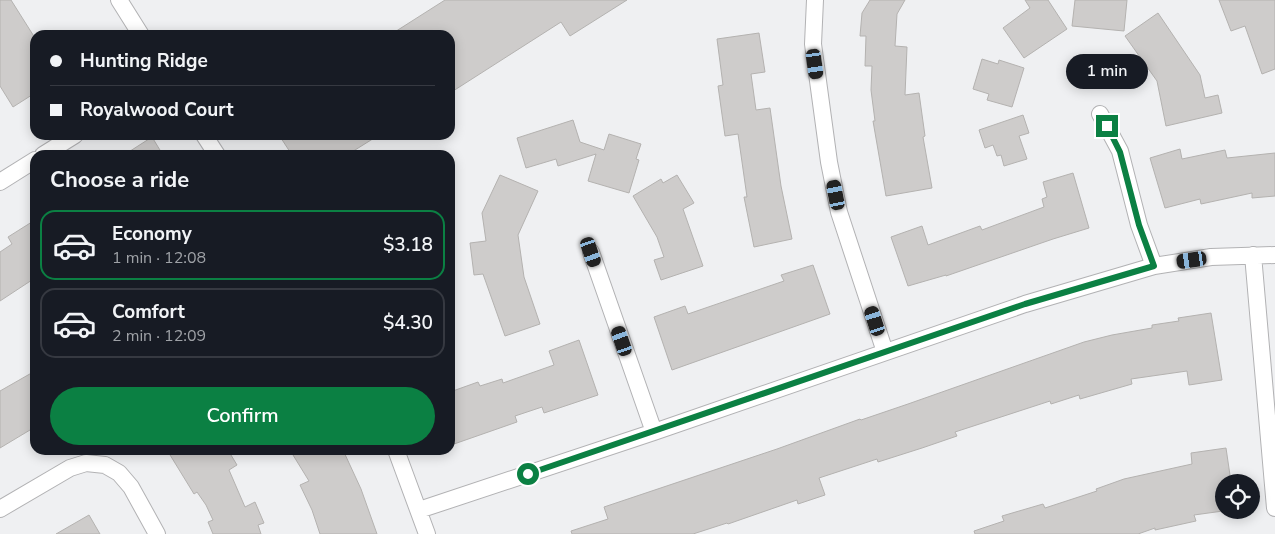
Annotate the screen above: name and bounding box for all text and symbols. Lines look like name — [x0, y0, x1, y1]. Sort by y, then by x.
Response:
text: Hunting Ridge — [80, 48, 208, 74]
car — [805, 48, 824, 80]
callout: 1 min — [1066, 54, 1148, 88]
text: 1 min — [1087, 60, 1127, 82]
text: Royalwood Court — [80, 97, 233, 123]
route end — [1096, 115, 1118, 137]
text: Choose a ride — [50, 165, 189, 195]
car — [825, 179, 846, 211]
text: Economy — [112, 221, 192, 247]
icon: car — [52, 223, 97, 268]
text: $3.18 — [383, 232, 433, 258]
car — [579, 235, 602, 269]
text: 1 min · 12:08 — [112, 247, 206, 269]
car — [1176, 250, 1207, 270]
text: Comfort — [112, 299, 185, 325]
icon: car — [52, 301, 97, 346]
car — [863, 304, 886, 338]
text: $4.30 — [383, 310, 433, 336]
car — [610, 324, 633, 358]
text: 2 min · 12:09 — [112, 325, 206, 347]
button: Confirm — [50, 387, 435, 445]
route start — [517, 463, 539, 485]
map controls — [1215, 474, 1260, 519]
button: locate — [1215, 474, 1260, 519]

